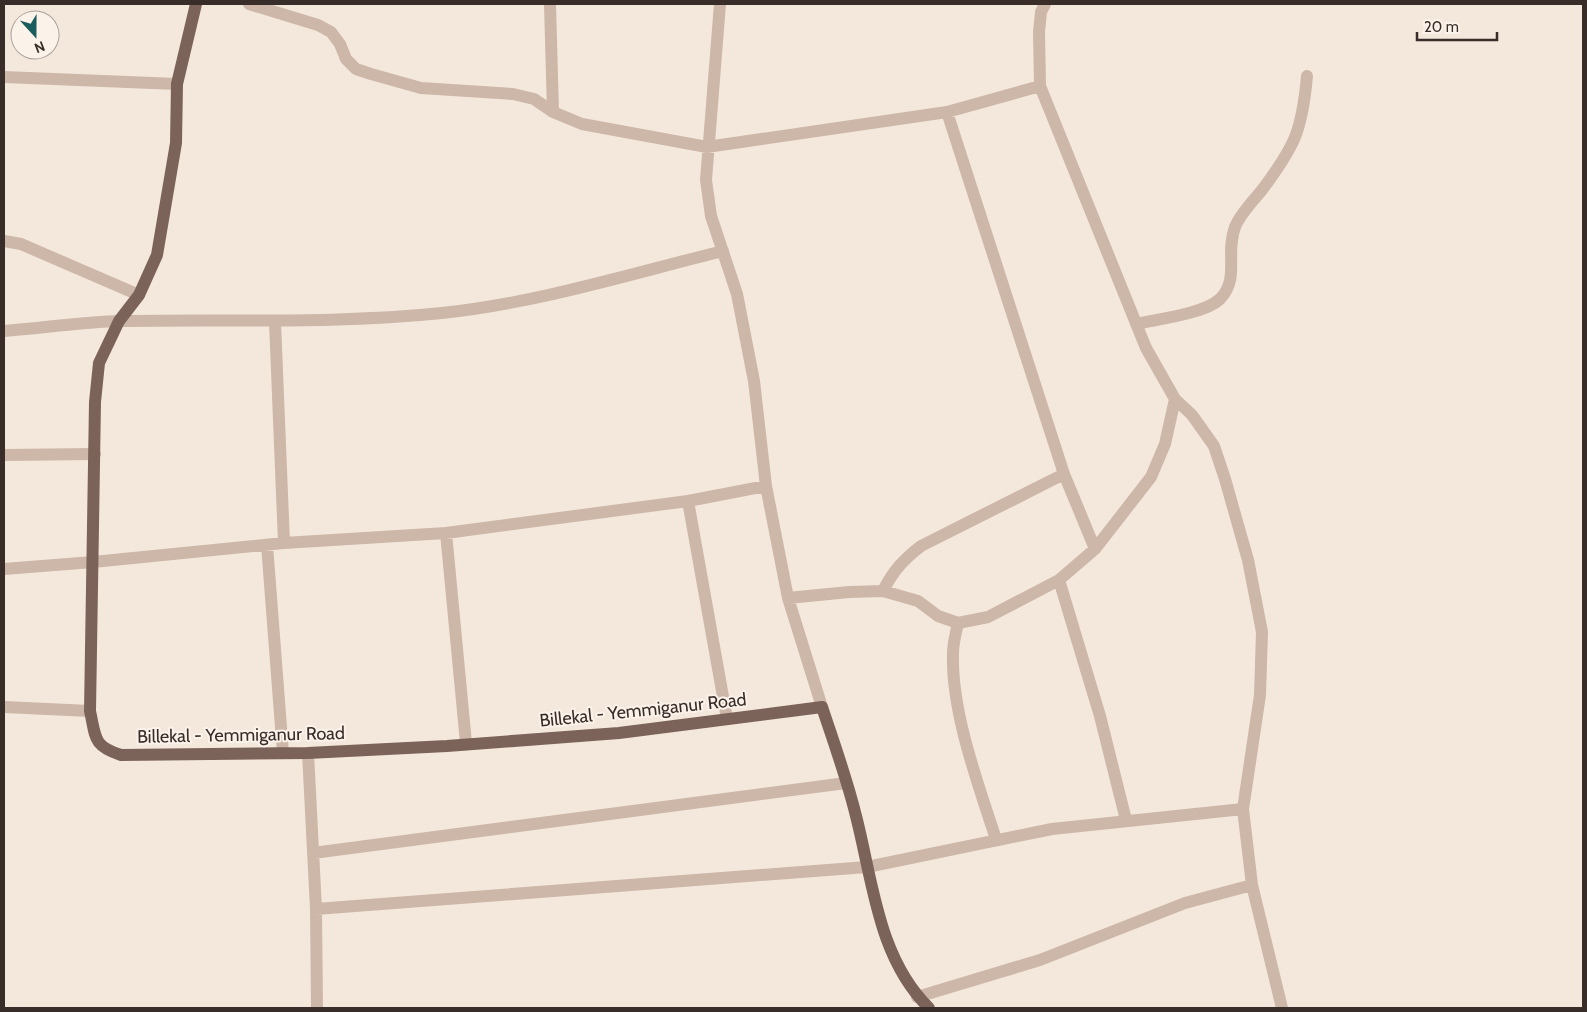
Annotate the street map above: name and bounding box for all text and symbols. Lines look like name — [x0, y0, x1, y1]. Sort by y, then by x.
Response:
north arrow — [10, 10, 60, 60]
scale bar — [1417, 10, 1497, 42]
text: 20 m — [1424, 18, 1459, 36]
text: N — [32, 37, 48, 57]
street label: Billekal - Yemmiganur Road — [538, 688, 748, 732]
street label: Billekal - Yemmiganur Road — [137, 722, 345, 748]

